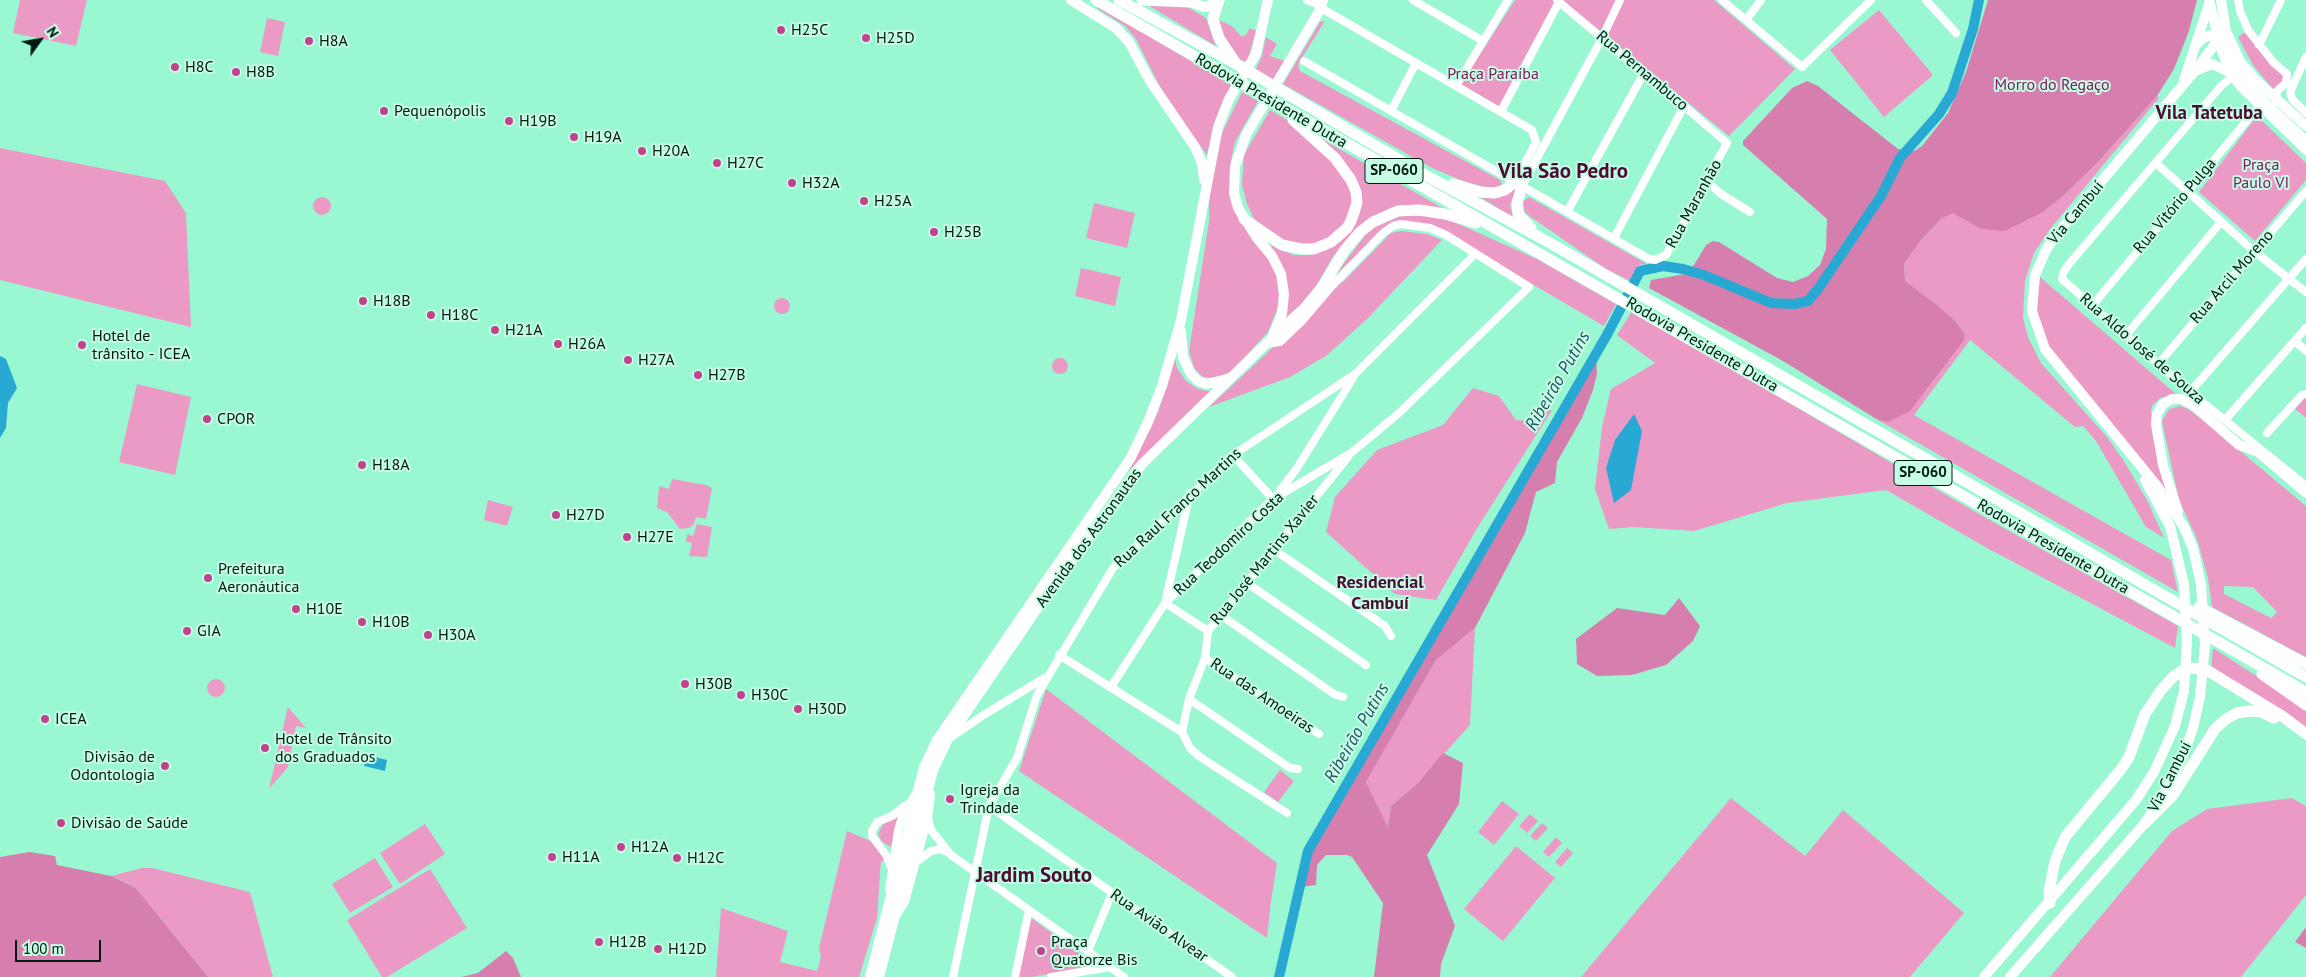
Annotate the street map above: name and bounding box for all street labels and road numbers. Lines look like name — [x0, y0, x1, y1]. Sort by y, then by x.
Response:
street label: Rua Pernambuco — [1592, 27, 1692, 115]
street label: Rodovia Presidente Dutra — [1191, 50, 1351, 152]
street label: Rua Vitório Pulga — [2130, 155, 2220, 257]
street label: Rua Maranhão — [1662, 156, 1726, 252]
road number: SP-060 — [1365, 158, 1423, 184]
street label: Via Cambuí — [2044, 177, 2108, 249]
street label: Rua Arcil Moreno — [2186, 226, 2278, 328]
street label: Rua Aldo José de Souza — [2075, 289, 2209, 409]
street label: Rodovia Presidente Dutra — [1622, 294, 1782, 396]
street label: Rua Raul Franco Martins — [1110, 444, 1246, 572]
road number: SP-060 — [1894, 460, 1952, 486]
street label: Avenida dos Astronautas — [1032, 465, 1146, 611]
street label: Rua Teodomiro Costa — [1170, 488, 1288, 600]
street label: Rua José Martins Xavier — [1207, 491, 1323, 629]
street label: Rodovia Presidente Dutra — [1973, 496, 2133, 598]
street label: Rua das Amoeiras — [1206, 654, 1318, 738]
street label: Via Cambuí — [2144, 738, 2196, 816]
street label: Rua Avião Alvear — [1106, 885, 1212, 967]

